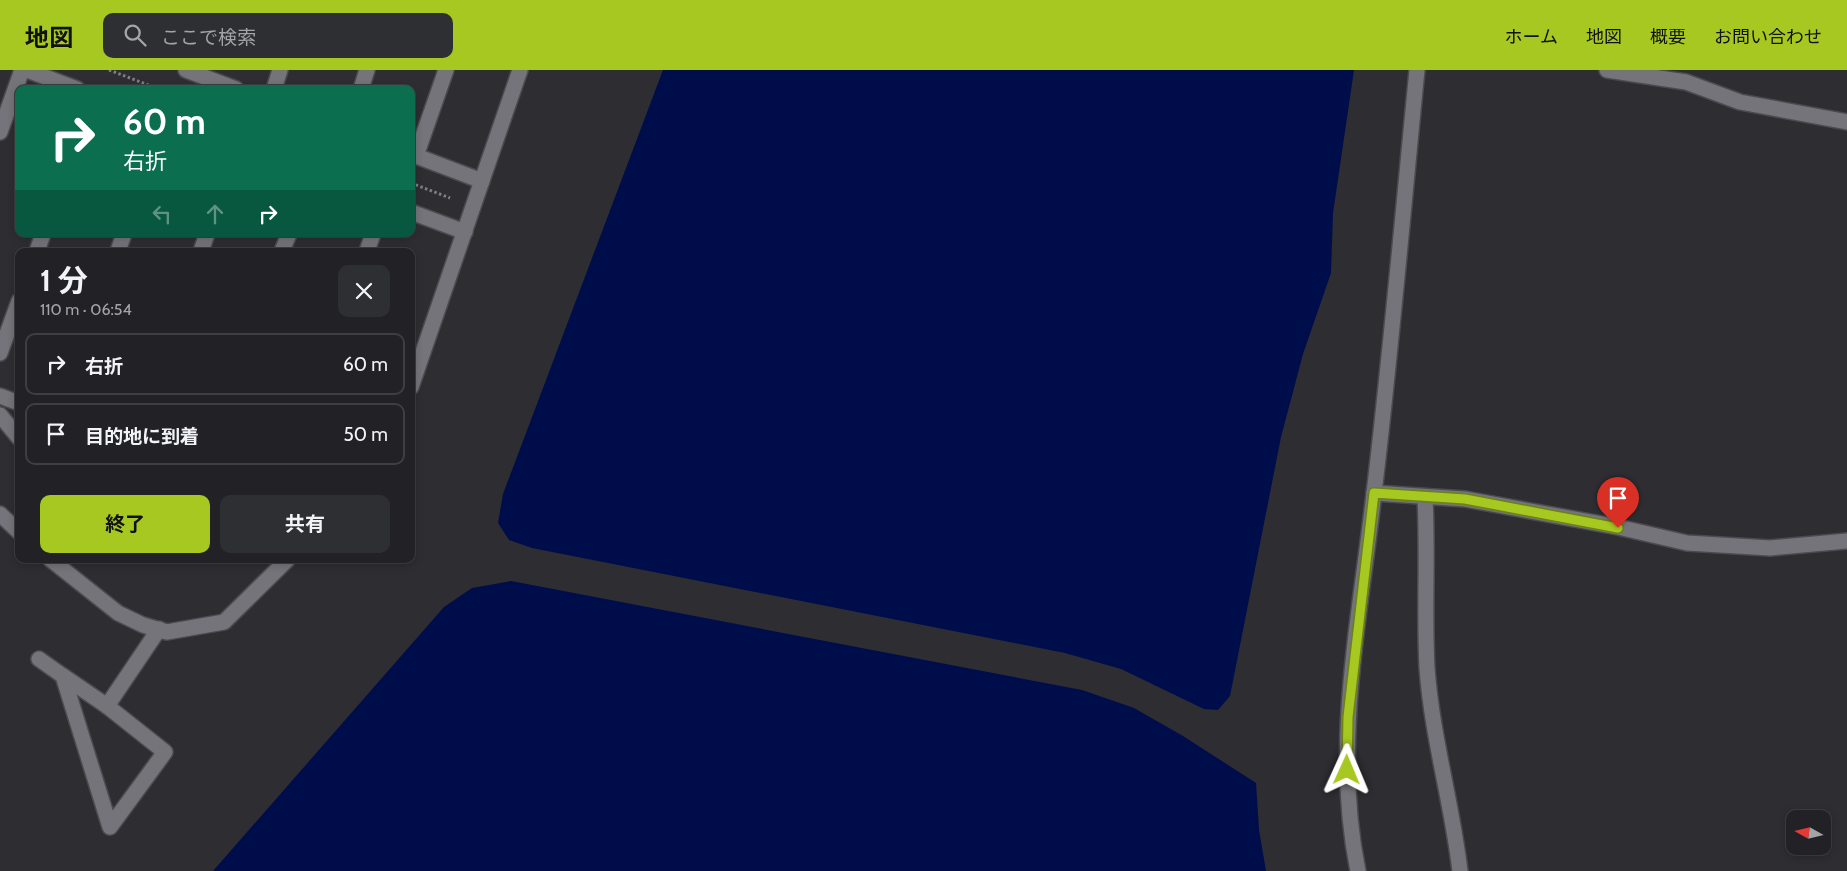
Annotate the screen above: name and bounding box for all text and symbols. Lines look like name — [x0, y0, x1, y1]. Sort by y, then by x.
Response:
search box — [103, 13, 453, 58]
icon: search — [121, 21, 149, 49]
text: 地図 — [25, 23, 73, 52]
text: ここで検索 — [161, 26, 256, 49]
text: ホーム — [1505, 26, 1558, 48]
text: 地図 — [1586, 26, 1622, 48]
text: 概要 — [1650, 26, 1686, 48]
text: お問い合わせ — [1714, 26, 1822, 48]
text: 60 m — [123, 100, 206, 143]
icon: right — [40, 105, 105, 170]
text: 右折 — [123, 148, 167, 175]
icon: left — [148, 200, 176, 228]
icon: ahead — [201, 200, 229, 228]
icon: right — [254, 200, 282, 228]
text: 1 分 — [40, 262, 88, 299]
button: close — [338, 265, 390, 317]
text: 110 m · 06:54 — [40, 300, 132, 319]
icon: right — [42, 350, 70, 378]
text: 60 m — [343, 353, 388, 376]
text: 右折 — [85, 355, 123, 378]
icon: arrive — [42, 420, 70, 448]
text: 50 m — [344, 423, 388, 446]
text: 目的地に到着 — [85, 425, 199, 448]
pin — [1597, 477, 1639, 528]
icon: arrive — [1604, 484, 1632, 512]
button: 終了 — [40, 495, 210, 553]
button: 共有 — [220, 495, 390, 553]
position arrow — [1320, 743, 1372, 795]
north arrow — [1786, 810, 1831, 855]
map controls — [1786, 810, 1831, 855]

